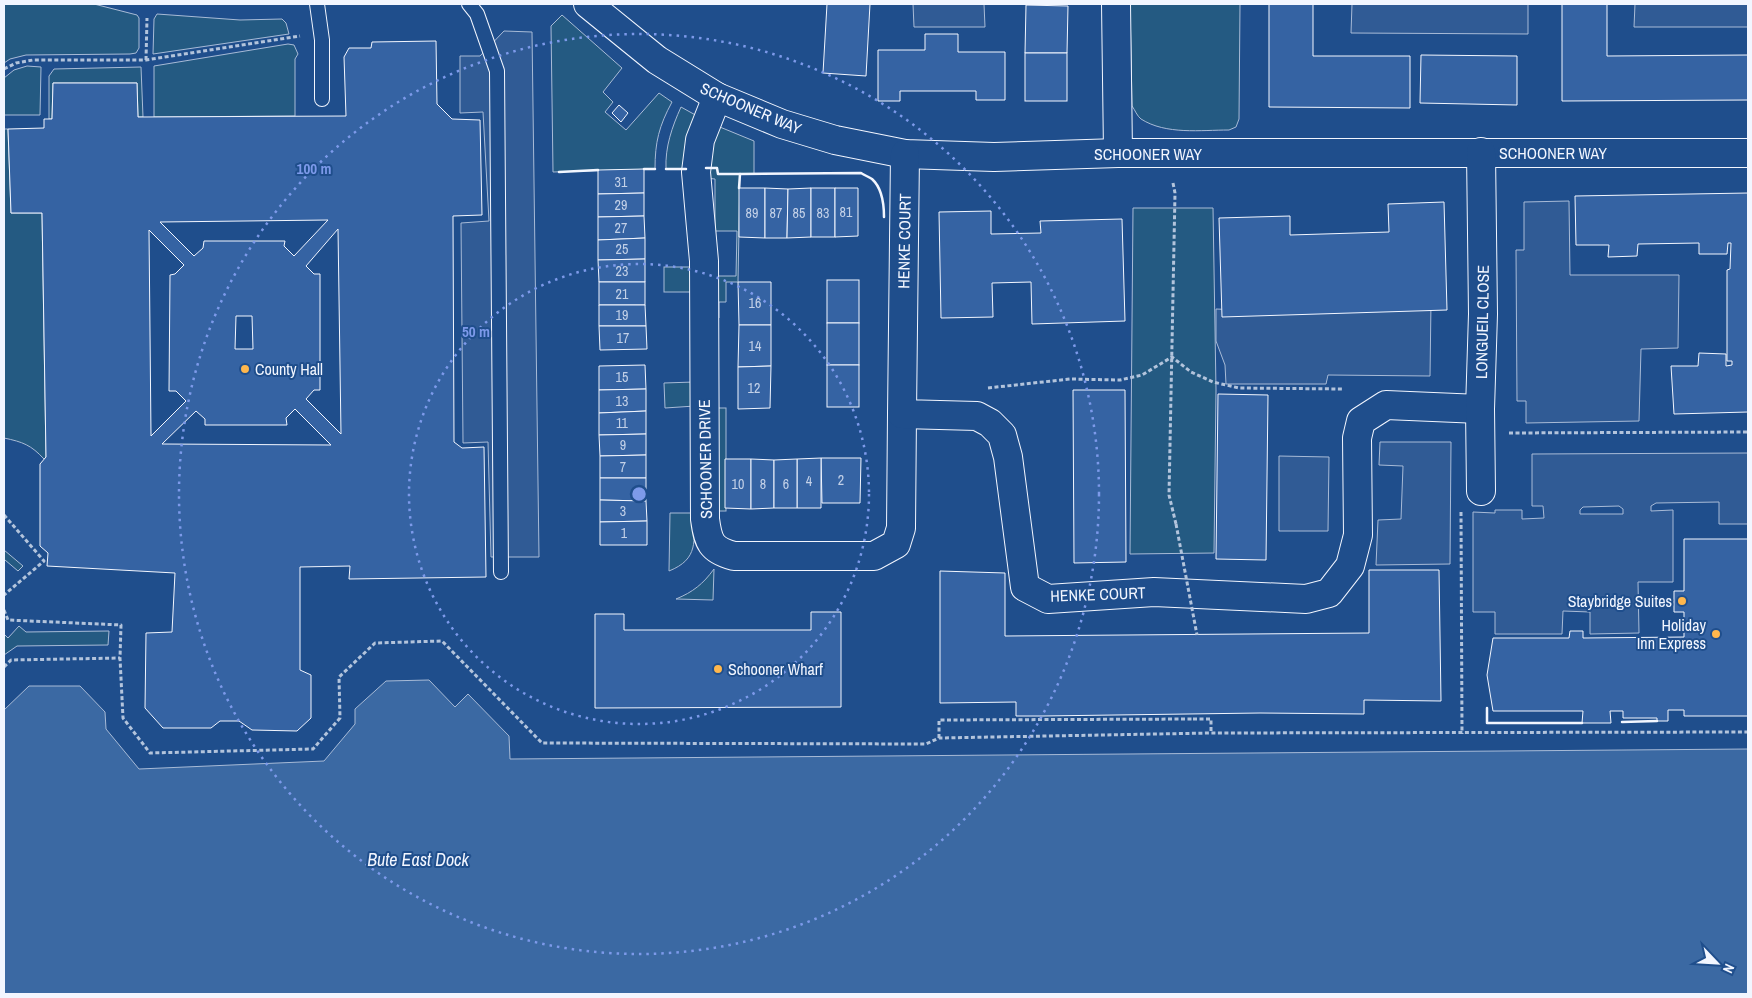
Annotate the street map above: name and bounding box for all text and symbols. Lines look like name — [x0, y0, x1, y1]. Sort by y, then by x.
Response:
street label: SCHOONER WAY — [697, 77, 805, 139]
street label: SCHOONER WAY — [1499, 142, 1607, 164]
street label: SCHOONER WAY — [1094, 143, 1202, 165]
text: 100 m — [297, 158, 331, 179]
house number: 31 — [615, 173, 628, 191]
street label: HENKE COURT — [892, 193, 916, 289]
house number: 29 — [615, 196, 627, 214]
house number: 81 — [840, 203, 853, 221]
house number: 89 — [746, 204, 758, 222]
house number: 87 — [770, 204, 782, 222]
house number: 85 — [793, 204, 805, 222]
house number: 83 — [817, 204, 829, 222]
house number: 27 — [615, 219, 627, 237]
house number: 25 — [616, 240, 628, 258]
house number: 23 — [616, 262, 628, 280]
street label: LONGUEIL CLOSE — [1470, 265, 1494, 379]
house number: 21 — [616, 285, 629, 303]
house number: 16 — [749, 294, 761, 312]
house number: 19 — [616, 306, 628, 324]
text: 50 m — [462, 321, 490, 342]
house number: 17 — [617, 329, 629, 347]
house number: 14 — [749, 337, 762, 355]
place label: County Hall — [255, 358, 323, 380]
marker: County Hall — [239, 363, 251, 375]
house number: 15 — [616, 368, 628, 386]
house number: 12 — [748, 379, 760, 397]
house number: 13 — [616, 392, 628, 410]
street label: SCHOONER DRIVE — [693, 399, 717, 519]
house number: 11 — [616, 414, 629, 432]
house number: 9 — [620, 436, 626, 454]
house number: 7 — [620, 458, 626, 476]
house number: 2 — [838, 471, 844, 489]
house number: 4 — [806, 472, 813, 490]
house number: 10 — [732, 475, 744, 493]
house number: 8 — [760, 475, 766, 493]
house number: 6 — [783, 475, 789, 493]
centre of rings — [630, 485, 648, 503]
house number: 3 — [620, 502, 626, 520]
house number: 1 — [621, 524, 628, 542]
street label: HENKE COURT — [1050, 581, 1146, 607]
place label: Staybridge Suites — [1568, 590, 1672, 612]
marker: Staybridge Suites — [1676, 595, 1688, 607]
place label: Holiday Inn Express — [1637, 614, 1706, 654]
marker: Holiday Inn Express — [1710, 628, 1722, 640]
place label: Schooner Wharf — [728, 658, 823, 680]
marker: Schooner Wharf — [712, 663, 724, 675]
water label: Bute East Dock — [367, 847, 469, 872]
north arrow — [1692, 938, 1742, 988]
text: N — [1719, 961, 1739, 976]

